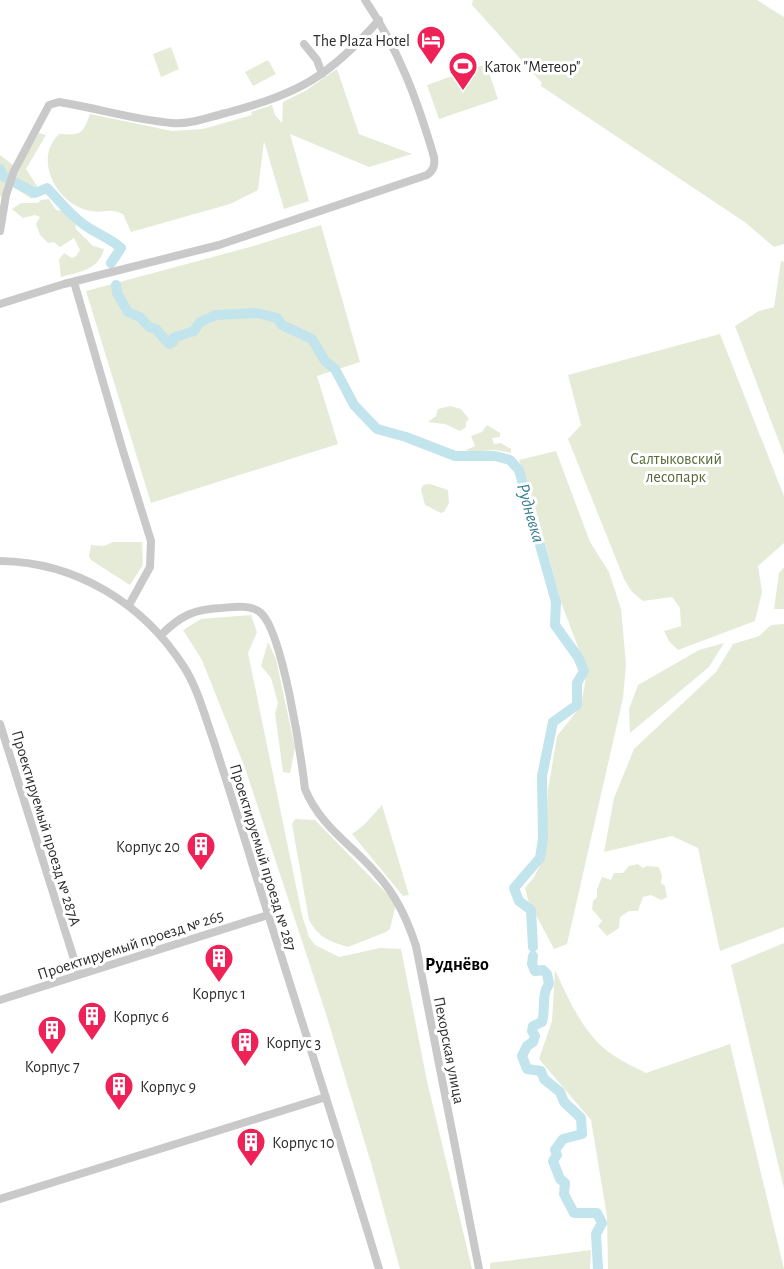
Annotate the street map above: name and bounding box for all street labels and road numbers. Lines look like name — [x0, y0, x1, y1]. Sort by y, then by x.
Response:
street label: Проектируемый проезд № 287А — [8, 728, 84, 929]
street label: Проектируемый проезд № 287 — [226, 762, 299, 953]
street label: Проектируемый проезд № 265 — [35, 907, 226, 984]
street label: Пехорская улица — [430, 995, 467, 1105]

